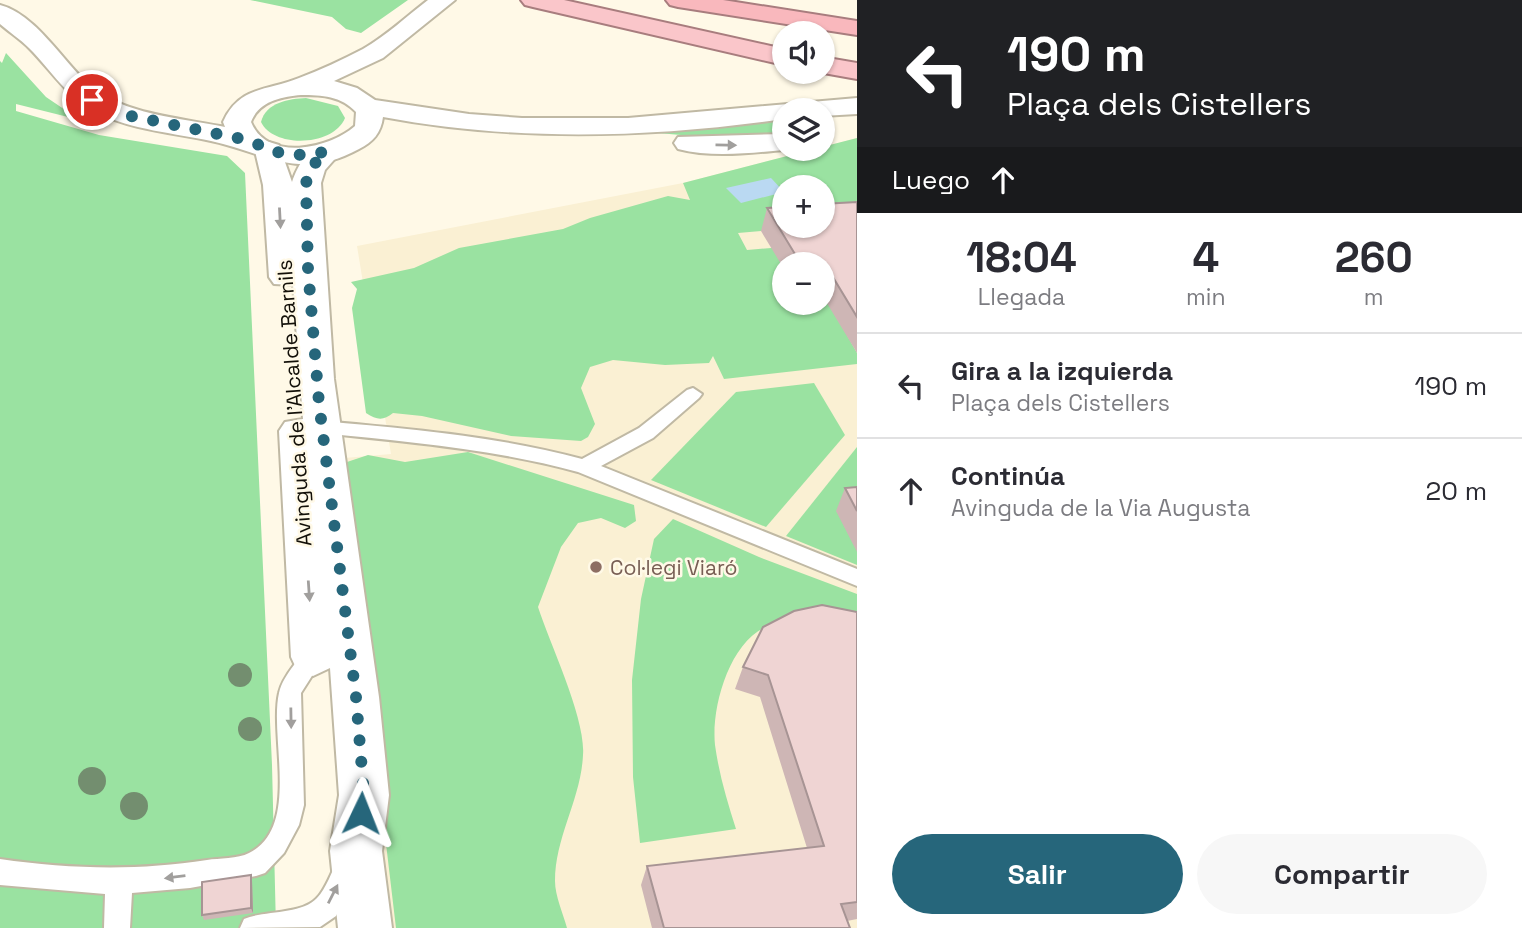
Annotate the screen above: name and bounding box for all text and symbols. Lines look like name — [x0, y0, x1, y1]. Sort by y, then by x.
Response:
map controls — [772, 21, 835, 315]
button: sound — [772, 21, 835, 84]
text: 190 m — [1007, 23, 1145, 85]
icon: left — [892, 28, 983, 119]
pin — [62, 70, 122, 130]
icon: arrive — [73, 81, 111, 119]
text: Plaça dels Cistellers — [1007, 84, 1312, 124]
button: layers — [772, 98, 835, 161]
one-way arrow — [715, 139, 737, 151]
icon: ahead — [984, 161, 1022, 199]
text: Luego — [892, 163, 970, 197]
button: + — [772, 175, 835, 238]
one-way arrow — [275, 207, 286, 229]
text: 18:04 — [966, 231, 1077, 284]
text: 4 — [1192, 231, 1219, 284]
text: 260 — [1335, 231, 1413, 284]
button: − — [772, 252, 835, 315]
street label: Avinguda de l'Alcalde Barnils — [271, 259, 317, 547]
text: Llegada — [978, 282, 1065, 312]
text: min — [1186, 282, 1226, 312]
text: m — [1364, 282, 1384, 312]
text: Gira a la izquierda — [951, 354, 1173, 388]
icon: left — [892, 367, 930, 405]
text: 190 m — [1415, 369, 1487, 403]
text: Plaça dels Cistellers — [951, 388, 1170, 418]
text: Continúa — [951, 459, 1065, 493]
icon: ahead — [892, 472, 930, 510]
text: 20 m — [1426, 474, 1487, 508]
text: Avinguda de la Via Augusta — [951, 493, 1251, 523]
place label: Col·legi Viaró — [610, 554, 738, 581]
marker: Col·legi Viaró — [588, 559, 604, 575]
one-way arrow — [303, 580, 314, 602]
one-way arrow — [285, 708, 297, 730]
position arrow — [324, 776, 398, 850]
button: Salir — [892, 834, 1183, 914]
button: Compartir — [1197, 834, 1487, 914]
one-way arrow — [164, 871, 186, 882]
one-way arrow — [328, 884, 339, 904]

